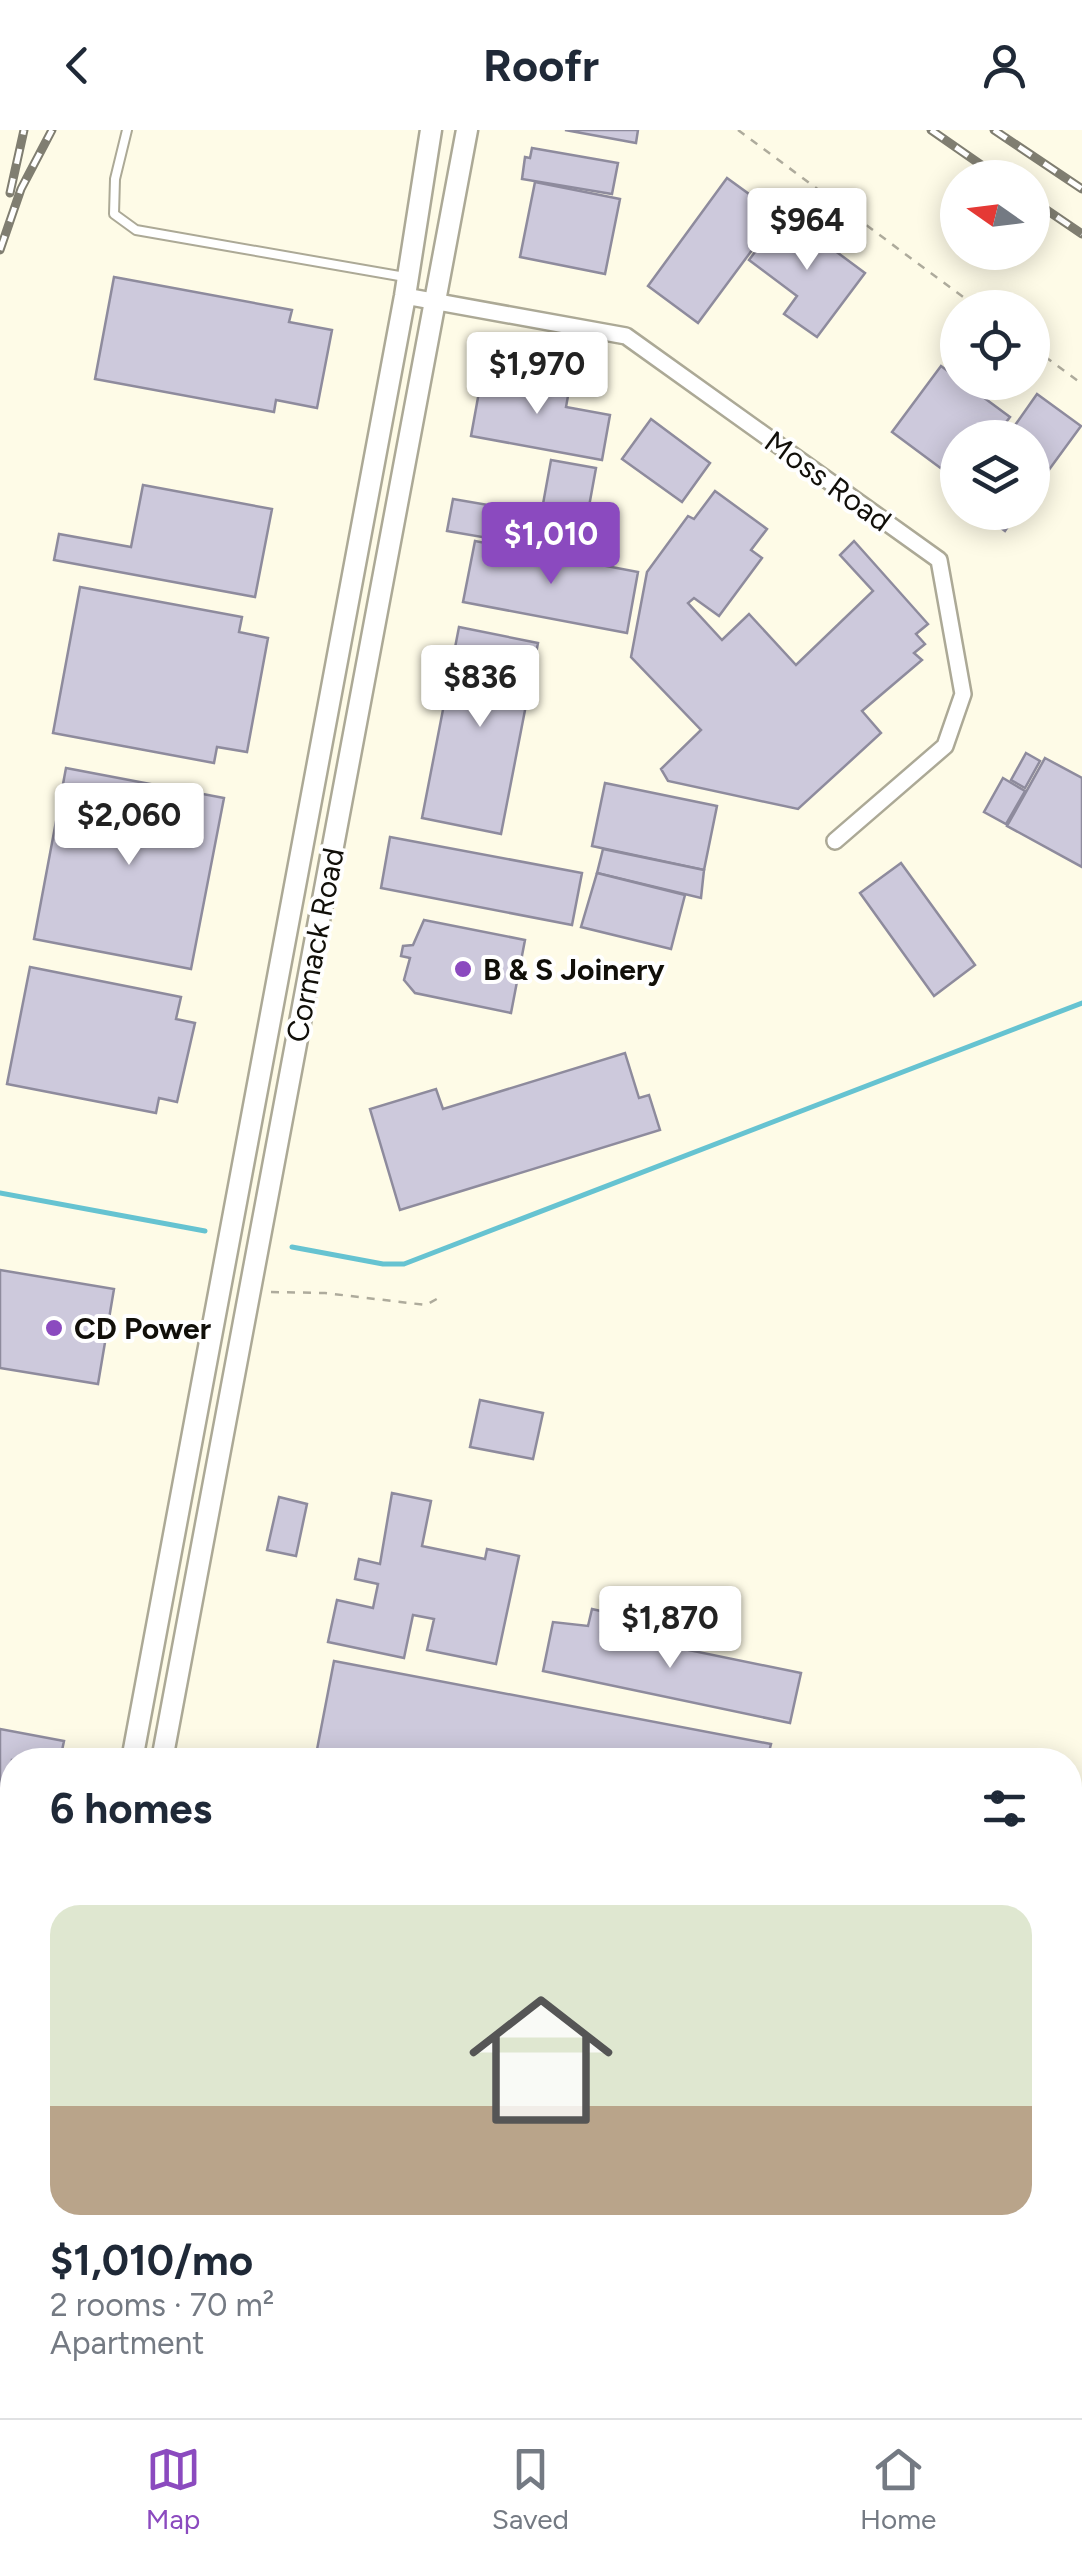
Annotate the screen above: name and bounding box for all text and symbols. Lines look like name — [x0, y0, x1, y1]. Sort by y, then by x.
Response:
icon: back — [50, 38, 105, 93]
text: Roofr — [483, 38, 599, 92]
icon: person — [977, 38, 1032, 93]
north arrow — [940, 160, 1050, 270]
map controls — [940, 160, 1050, 530]
pin: $964 — [748, 188, 866, 273]
text: $964 — [769, 201, 845, 239]
button: locate — [940, 290, 1050, 400]
pin: $1,970 — [456, 332, 618, 417]
text: $1,970 — [489, 345, 585, 383]
button: layers — [940, 420, 1050, 530]
street label: Moss Road — [758, 423, 898, 539]
pin: $1,010 — [470, 502, 632, 587]
text: $1,010 — [504, 515, 598, 553]
pin: $836 — [421, 645, 539, 730]
text: $836 — [443, 658, 517, 696]
pin: $2,060 — [48, 783, 210, 868]
text: $2,060 — [77, 796, 181, 834]
street label: Cormack Road — [278, 845, 352, 1045]
place label: B & S Joinery — [483, 951, 665, 988]
marker: B & S Joinery — [452, 958, 474, 980]
place label: CD Power — [74, 1310, 211, 1347]
marker: CD Power — [43, 1317, 65, 1339]
pin: $1,870 — [589, 1586, 751, 1671]
text: $1,870 — [621, 1599, 719, 1637]
icon: filters — [977, 1781, 1032, 1836]
text: 6 homes — [50, 1783, 212, 1834]
icon: home — [451, 1970, 631, 2150]
text: $1,010/mo — [50, 2235, 253, 2286]
text: 2 rooms · 70 m² — [50, 2286, 274, 2324]
text: Apartment — [50, 2324, 204, 2362]
tab: Map — [146, 2442, 201, 2536]
tab: Saved — [492, 2442, 569, 2536]
tab: Home — [860, 2442, 936, 2536]

